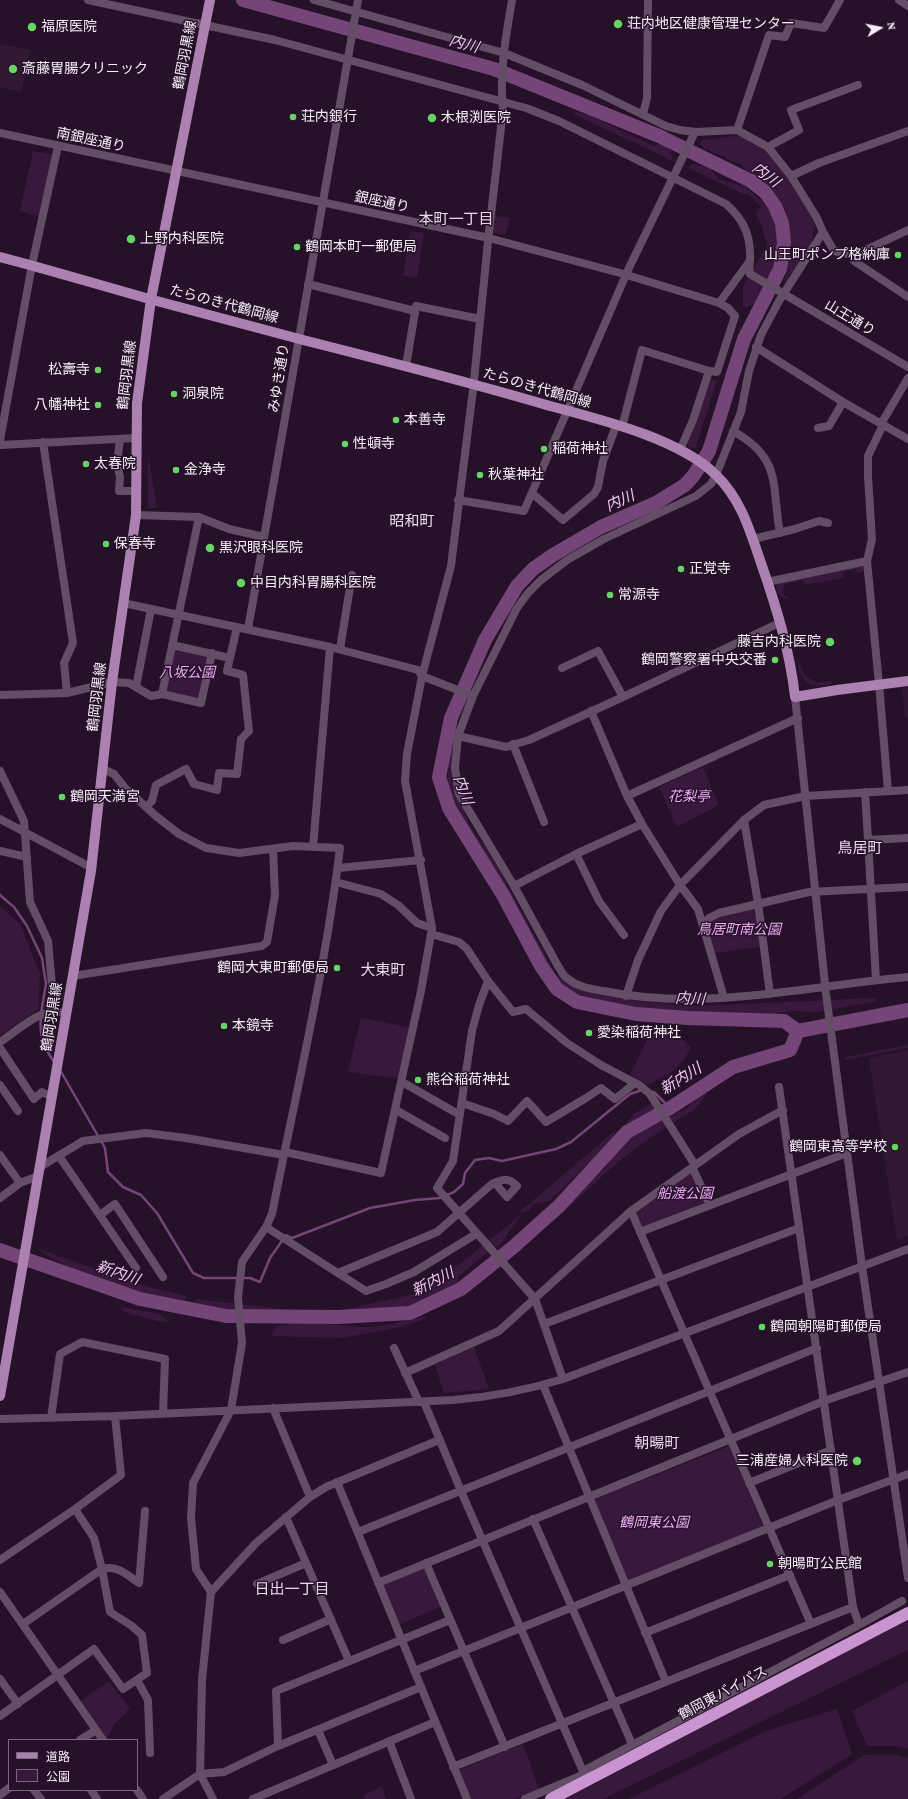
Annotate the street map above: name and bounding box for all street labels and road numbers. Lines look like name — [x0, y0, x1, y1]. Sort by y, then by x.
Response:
street label: 鶴岡羽黒線 — [170, 19, 200, 91]
street label: 南銀座通り — [55, 125, 127, 155]
street label: 銀座通り — [353, 188, 411, 216]
street label: たらのき代鶴岡線 — [168, 281, 280, 327]
street label: 山王通り — [822, 296, 878, 340]
street label: 鶴岡羽黒線 — [114, 339, 140, 411]
street label: みゆき通り — [265, 342, 293, 414]
street label: たらのき代鶴岡線 — [481, 364, 593, 412]
street label: 鶴岡羽黒線 — [84, 661, 110, 733]
street label: 鶴岡羽黒線 — [38, 981, 66, 1053]
street label: 鶴岡東バイパス — [676, 1663, 770, 1723]

